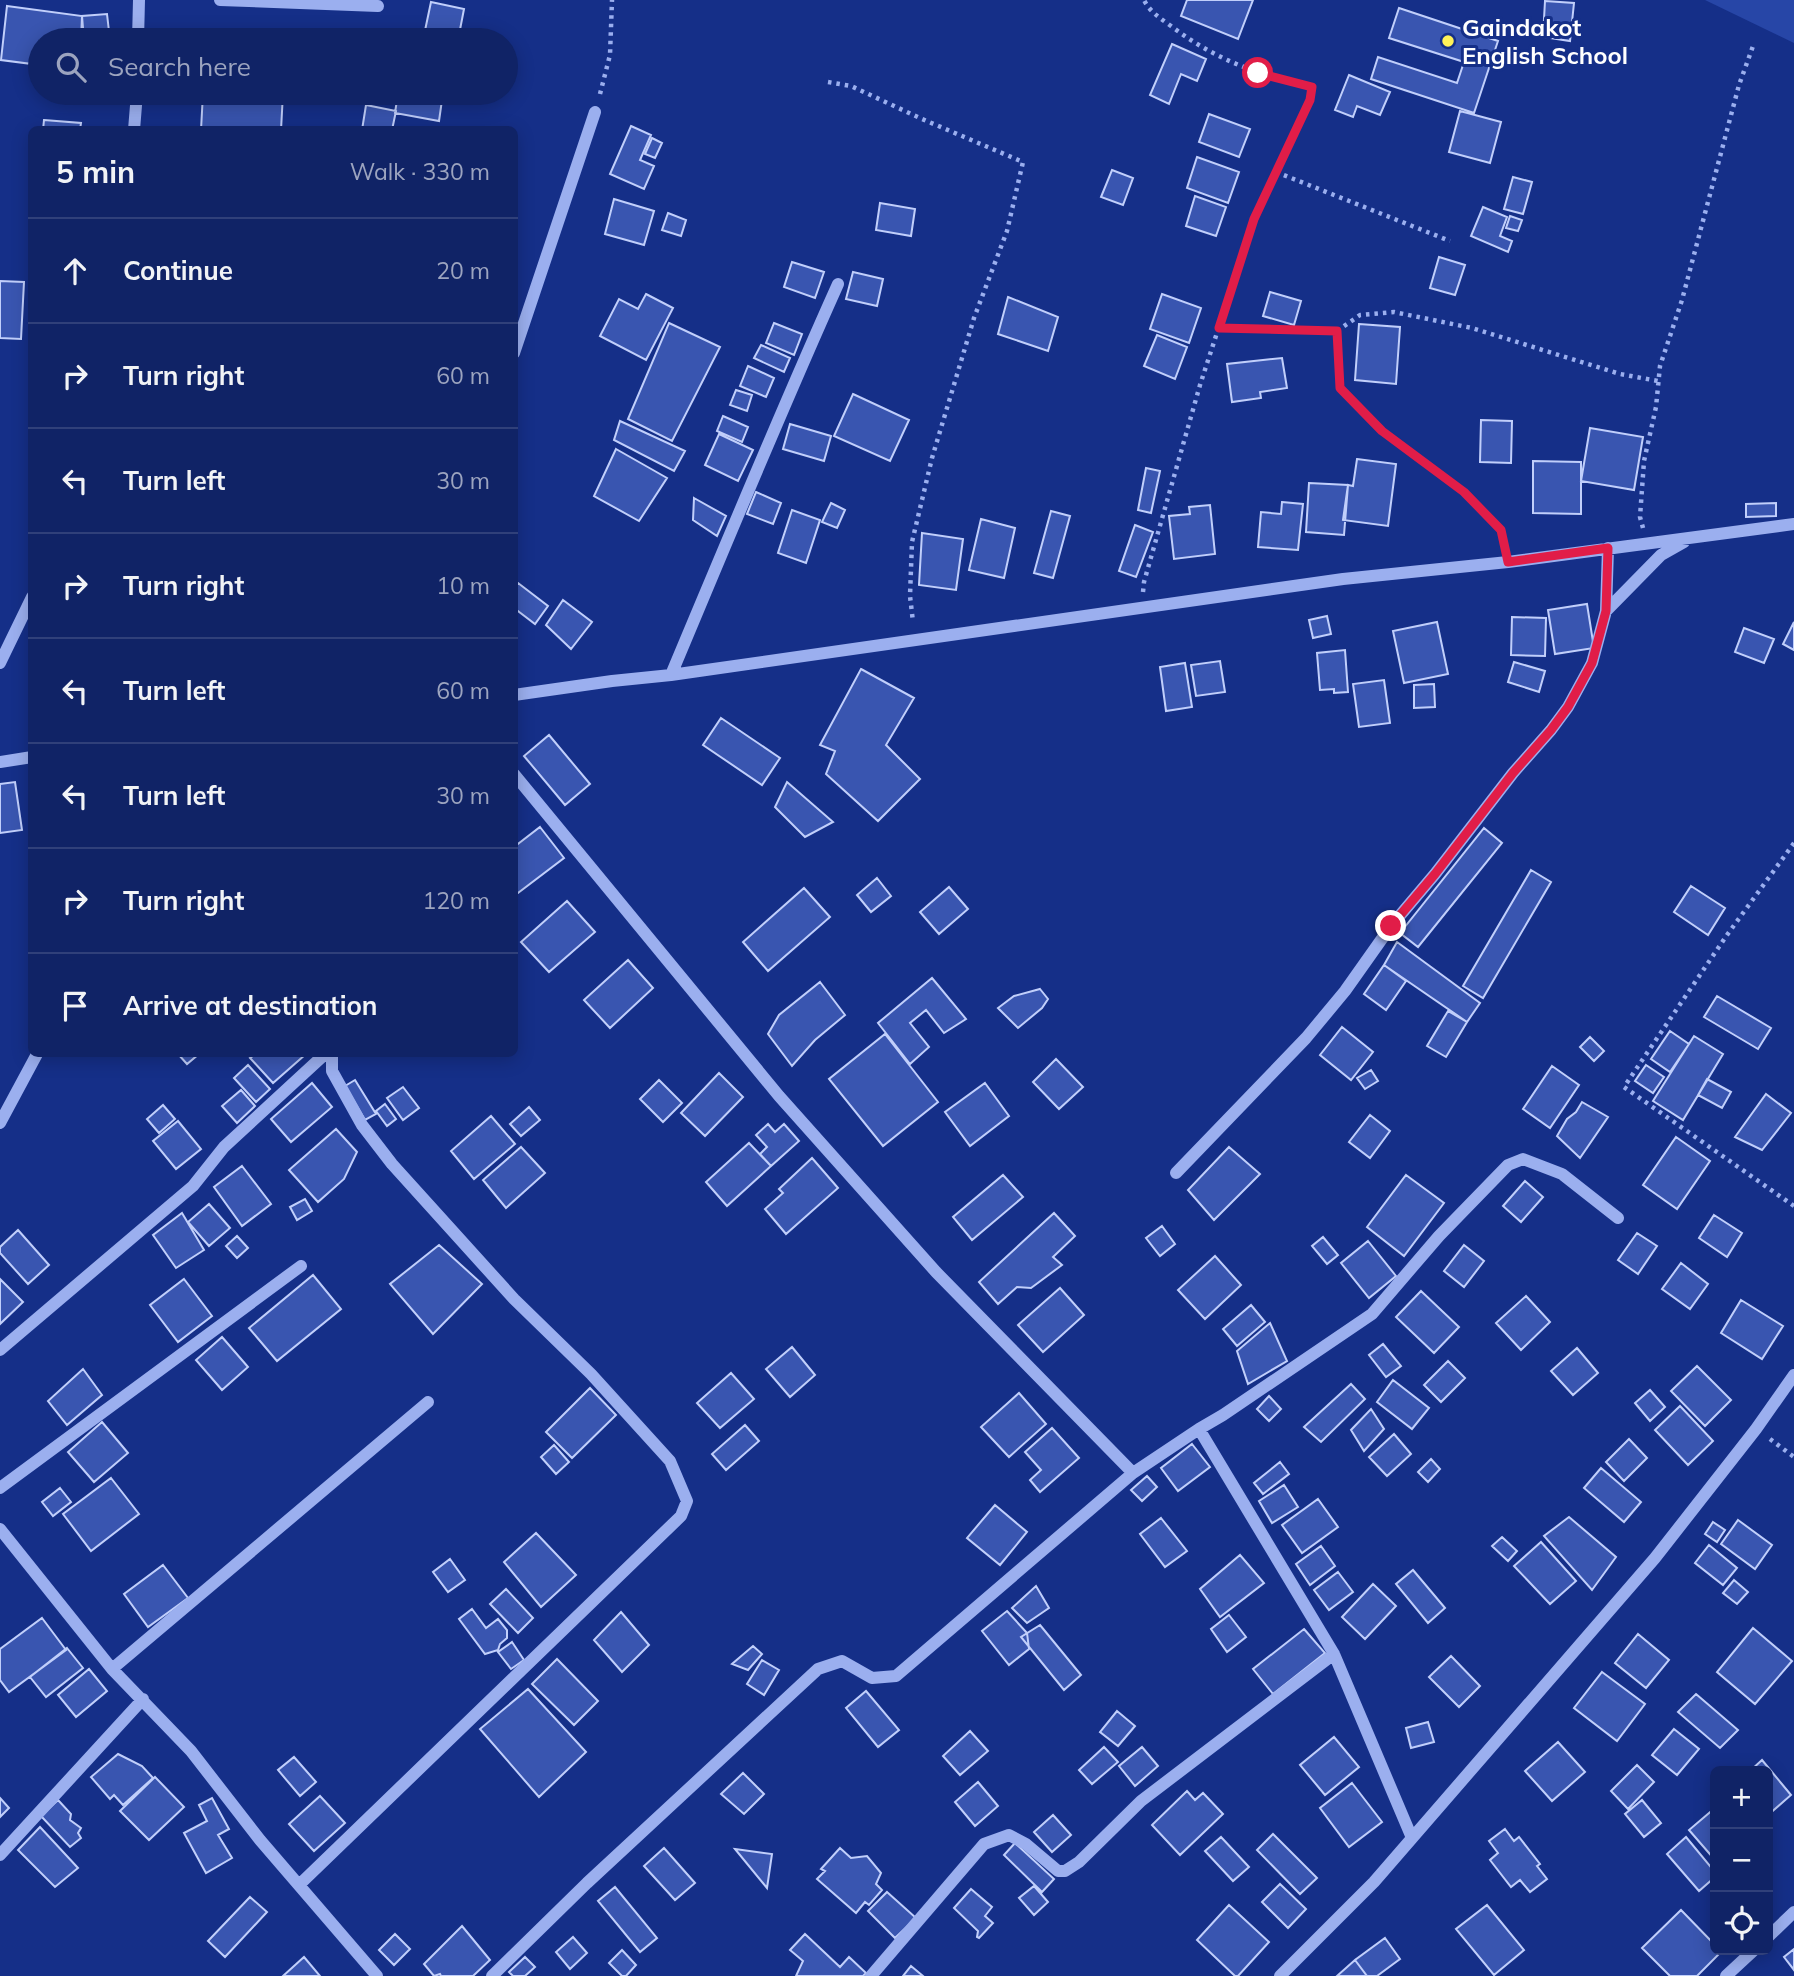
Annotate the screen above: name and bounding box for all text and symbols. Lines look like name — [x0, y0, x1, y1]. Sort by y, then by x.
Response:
place label: Gaindakot English School — [1462, 12, 1628, 70]
search box — [28, 28, 518, 105]
marker: Gaindakot English School — [1440, 33, 1456, 49]
icon: search — [52, 48, 90, 86]
text: Search here — [108, 50, 251, 83]
route start — [1242, 57, 1273, 88]
text: 5 min — [56, 153, 135, 191]
text: Walk · 330 m — [350, 157, 490, 186]
icon: ahead — [56, 252, 94, 290]
text: Continue — [123, 254, 233, 287]
text: 20 m — [436, 256, 490, 285]
icon: right — [56, 357, 94, 395]
text: Turn right — [123, 359, 244, 392]
text: 60 m — [436, 361, 490, 390]
icon: left — [56, 462, 94, 500]
text: Turn left — [123, 464, 225, 497]
text: 30 m — [436, 466, 490, 495]
icon: right — [56, 567, 94, 605]
text: Turn right — [123, 569, 244, 602]
text: 10 m — [436, 571, 490, 600]
icon: left — [56, 672, 94, 710]
text: Turn left — [123, 674, 225, 707]
text: 60 m — [436, 676, 490, 705]
icon: left — [56, 777, 94, 815]
text: Turn left — [123, 779, 225, 812]
text: 30 m — [436, 781, 490, 810]
icon: right — [56, 882, 94, 920]
text: Turn right — [123, 884, 244, 917]
text: 120 m — [422, 886, 490, 915]
route end — [1375, 910, 1406, 941]
icon: arrive — [56, 987, 94, 1025]
text: Arrive at destination — [123, 989, 378, 1022]
map controls — [1710, 1766, 1773, 1955]
button: + — [1710, 1766, 1773, 1829]
button: − — [1710, 1829, 1773, 1892]
button: locate — [1710, 1892, 1773, 1955]

